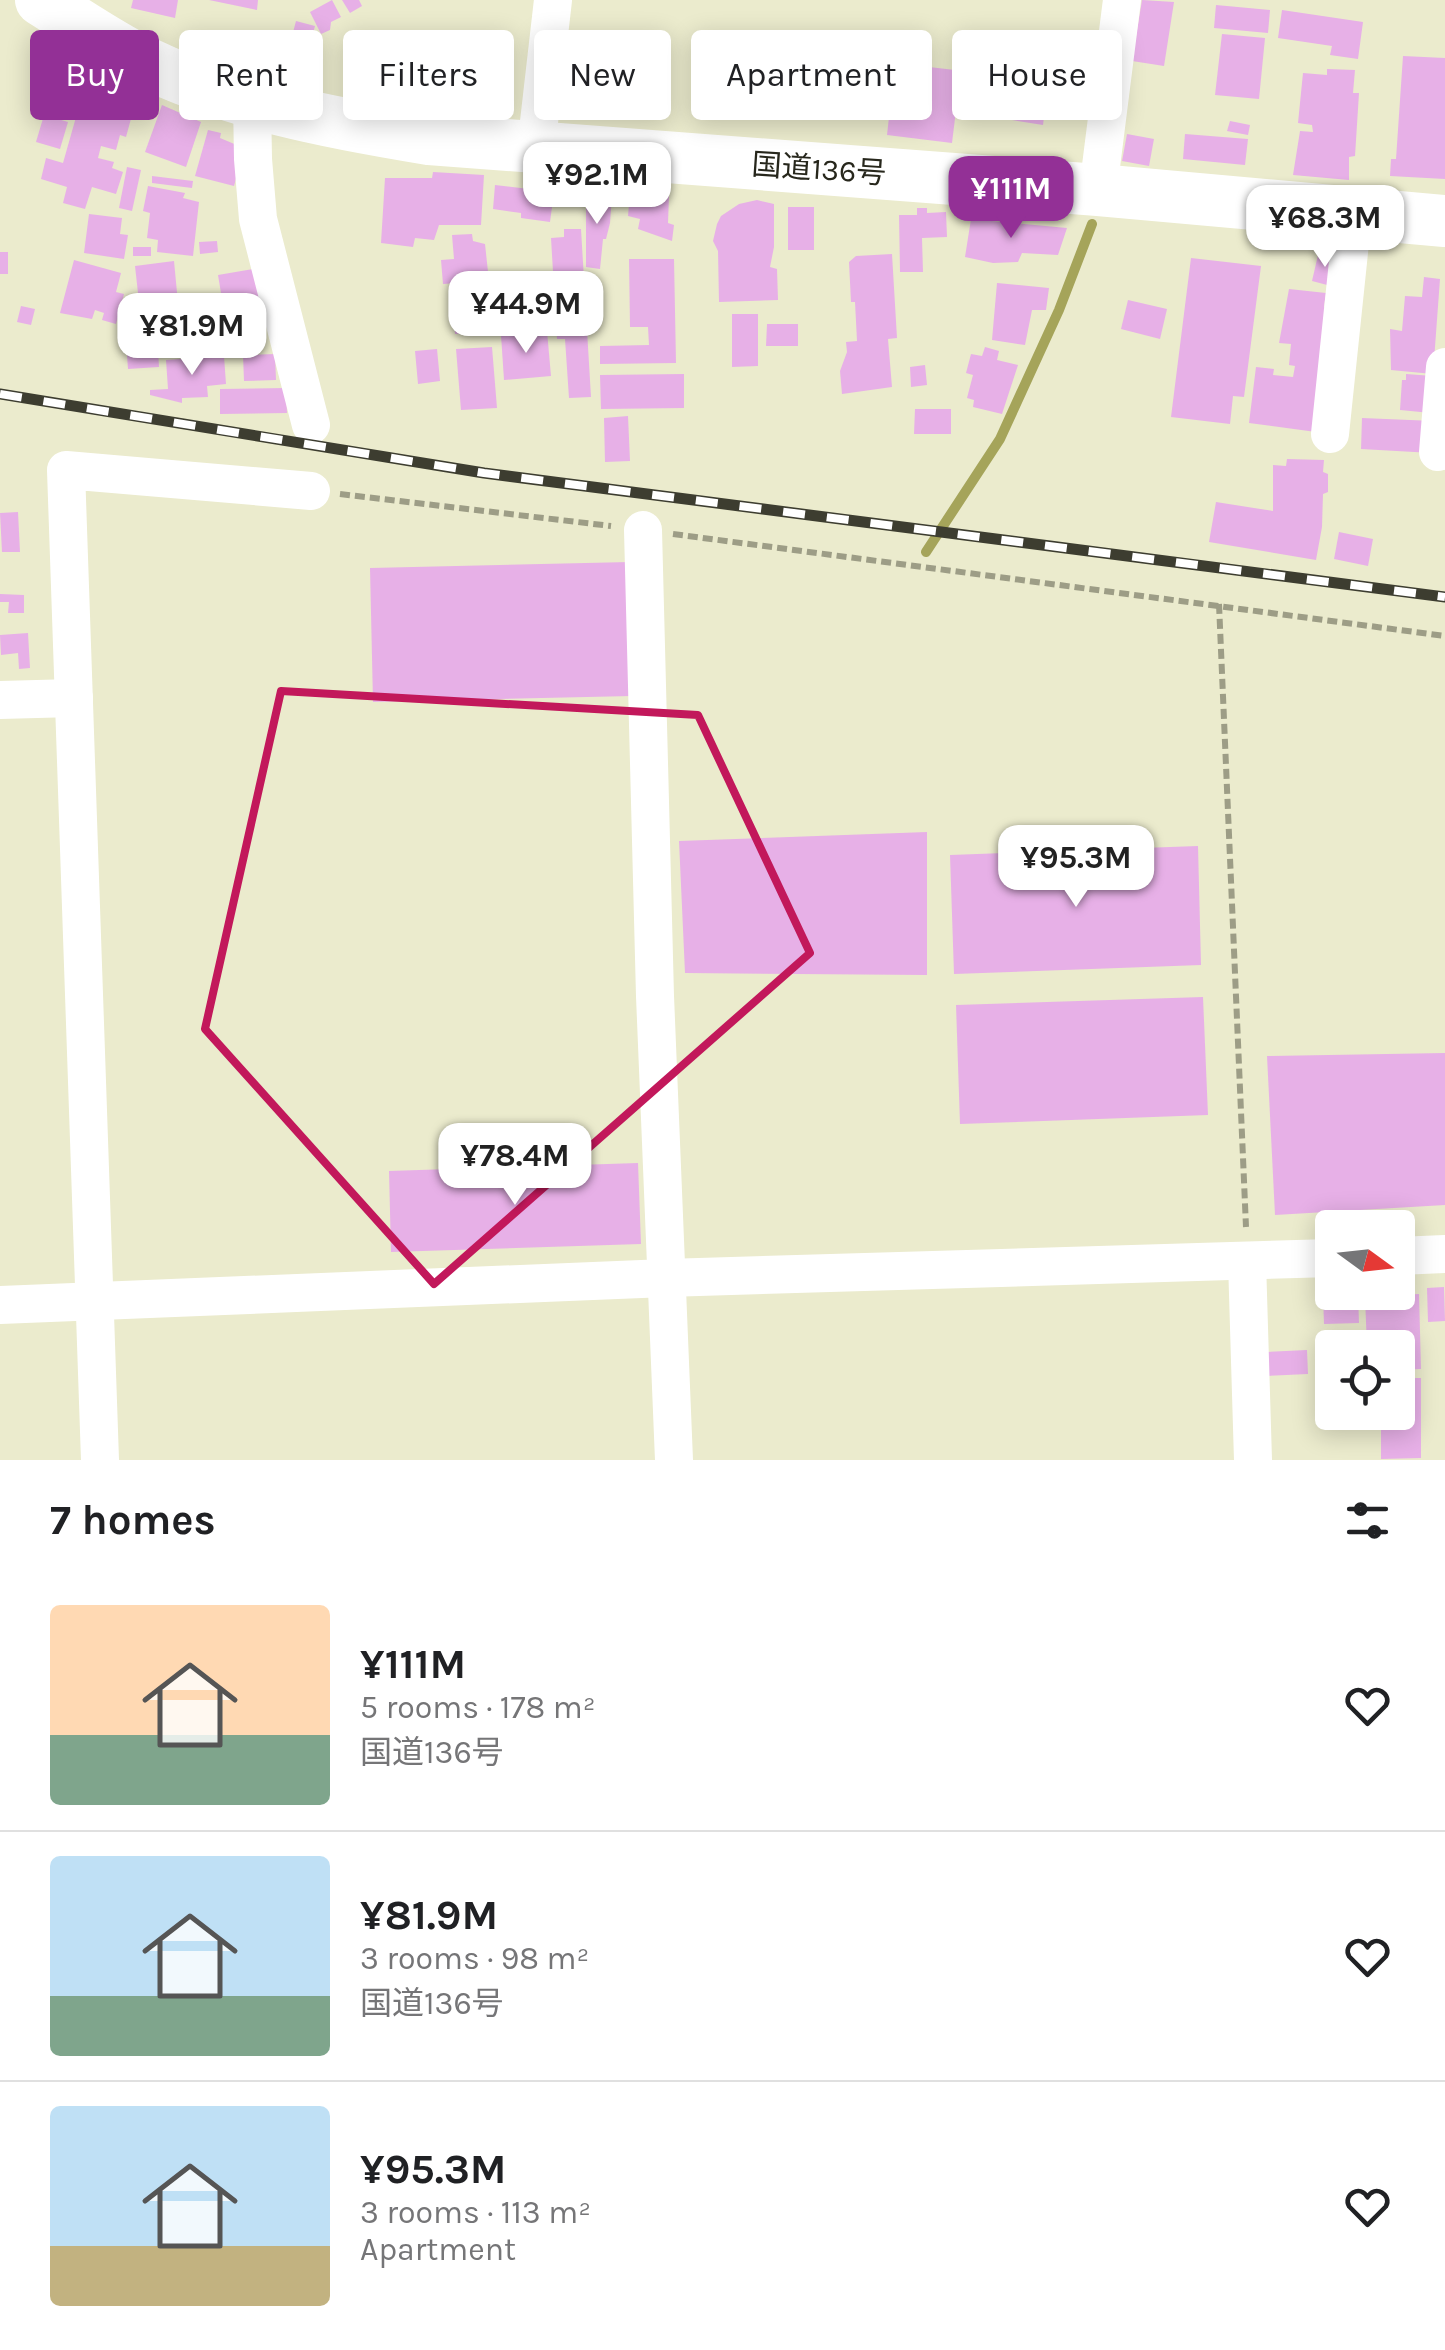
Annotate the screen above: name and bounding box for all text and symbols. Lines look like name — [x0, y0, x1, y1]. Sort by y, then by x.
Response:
chip: Buy — [30, 30, 159, 120]
chip: Rent — [179, 30, 323, 120]
chip: Filters — [343, 30, 514, 120]
chip: New — [534, 30, 671, 120]
chip: Apartment — [691, 30, 932, 120]
chip: House — [952, 30, 1122, 120]
pin: ¥92.1M — [516, 142, 678, 227]
street label: 国道136号 — [751, 146, 887, 192]
text: ¥92.1M — [545, 156, 649, 193]
pin: ¥111M — [941, 156, 1081, 241]
text: ¥111M — [971, 170, 1051, 207]
pin: ¥68.3M — [1244, 185, 1406, 270]
text: ¥68.3M — [1268, 199, 1382, 236]
pin: ¥44.9M — [445, 271, 607, 356]
text: ¥44.9M — [470, 285, 582, 322]
pin: ¥81.9M — [111, 293, 273, 378]
text: ¥81.9M — [139, 307, 245, 344]
pin: ¥95.3M — [995, 825, 1157, 910]
text: ¥95.3M — [1020, 839, 1132, 876]
pin: ¥78.4M — [434, 1123, 596, 1208]
text: ¥78.4M — [460, 1137, 570, 1174]
north arrow — [1315, 1210, 1415, 1310]
map controls — [1315, 1210, 1415, 1430]
button: locate — [1315, 1330, 1415, 1430]
icon: filters — [1340, 1493, 1395, 1548]
text: 7 homes — [50, 1495, 216, 1545]
text: ¥111M — [360, 1639, 466, 1689]
icon: home — [130, 1645, 250, 1765]
icon: heart — [1340, 1678, 1395, 1733]
text: 5 rooms · 178 m² — [360, 1689, 596, 1726]
text: 国道136号 — [360, 1734, 504, 1771]
text: ¥81.9M — [360, 1890, 498, 1940]
icon: home — [130, 1896, 250, 2016]
icon: heart — [1340, 1929, 1395, 1984]
text: 3 rooms · 98 m² — [360, 1940, 589, 1977]
text: 国道136号 — [360, 1985, 504, 2022]
text: ¥95.3M — [360, 2144, 507, 2194]
icon: home — [130, 2146, 250, 2266]
icon: heart — [1340, 2179, 1395, 2234]
text: 3 rooms · 113 m² — [360, 2194, 591, 2231]
text: Apartment — [360, 2231, 516, 2268]

